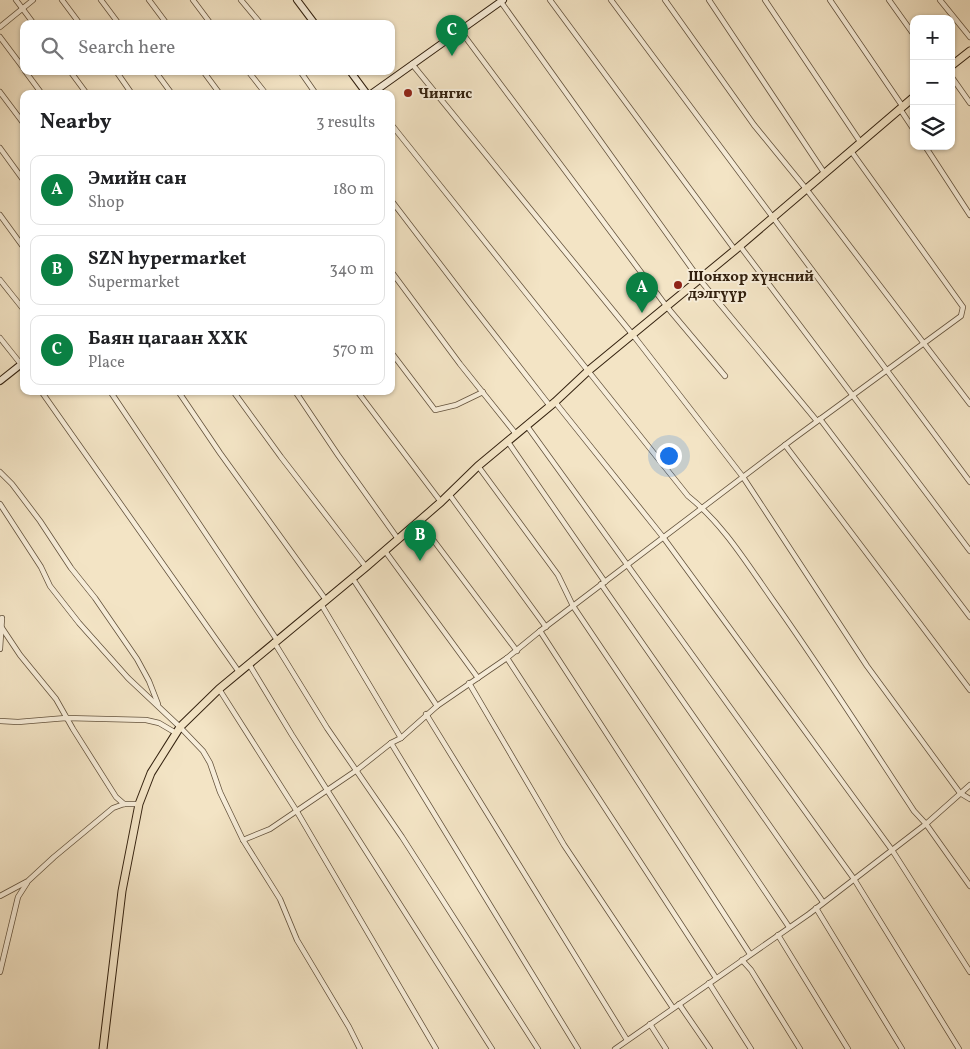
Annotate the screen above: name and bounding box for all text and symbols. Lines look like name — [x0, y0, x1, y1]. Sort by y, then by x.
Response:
pin: C — [436, 15, 468, 56]
map controls — [910, 15, 955, 150]
button: + — [910, 15, 955, 60]
search box — [20, 20, 395, 75]
icon: search — [38, 34, 66, 62]
text: Search here — [78, 35, 175, 61]
button: − — [910, 60, 955, 105]
place label: Чингис — [418, 84, 472, 105]
marker: Чингис — [402, 87, 414, 99]
button: layers — [910, 105, 955, 150]
text: Nearby — [40, 108, 111, 137]
text: 3 results — [316, 112, 375, 134]
text: Эмийн сан — [88, 166, 187, 192]
text: A — [51, 179, 63, 201]
text: 180 m — [333, 179, 374, 201]
text: Shop — [88, 192, 124, 214]
text: SZN hypermarket — [88, 246, 247, 272]
text: B — [52, 259, 62, 281]
text: 340 m — [330, 259, 374, 281]
place label: Шонхор хүнсний дэлгүүр — [688, 267, 814, 305]
text: Supermarket — [88, 272, 180, 294]
pin: A — [626, 272, 658, 313]
marker: Шонхор хүнсний дэлгүүр — [672, 279, 684, 291]
text: Баян цагаан ХХК — [88, 326, 248, 352]
text: C — [52, 339, 62, 361]
text: 570 m — [332, 339, 374, 361]
text: Place — [88, 352, 125, 374]
your location — [656, 443, 682, 469]
pin: B — [404, 520, 436, 561]

